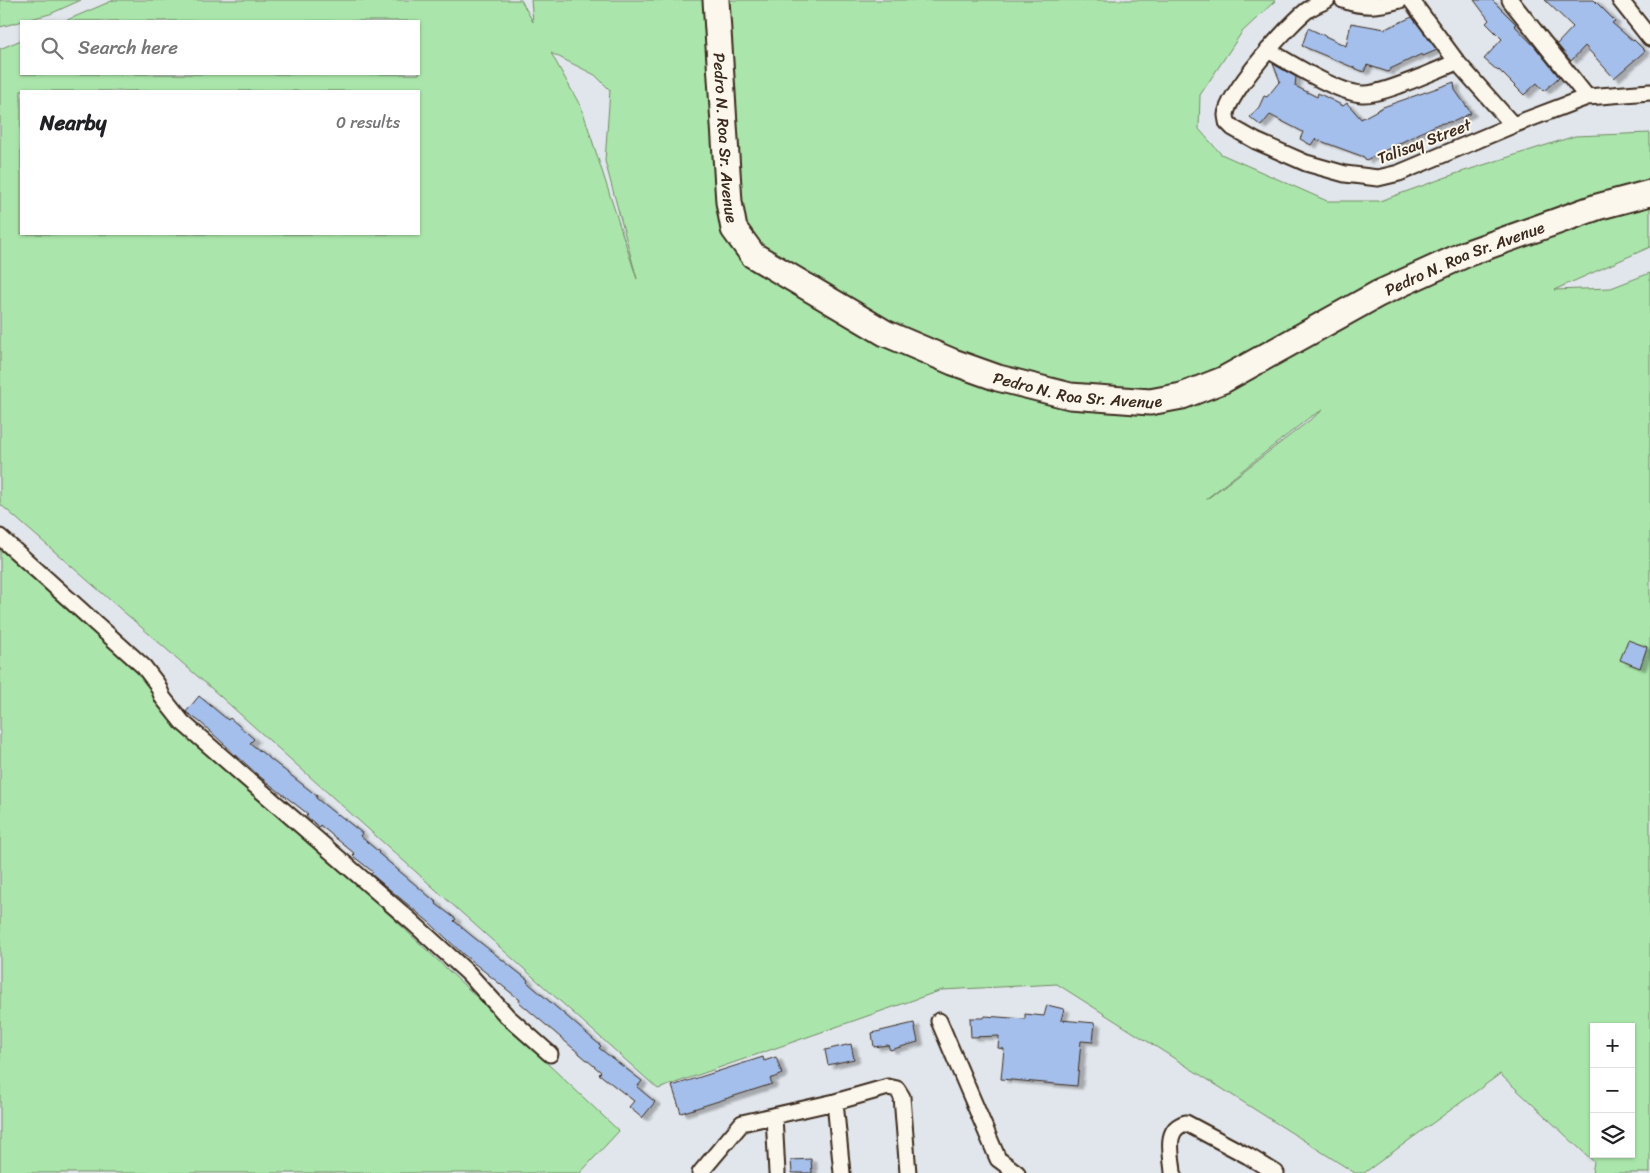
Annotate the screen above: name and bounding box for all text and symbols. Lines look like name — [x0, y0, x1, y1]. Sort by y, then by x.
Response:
search box — [20, 20, 420, 75]
text: Search here — [78, 31, 178, 64]
icon: search — [38, 34, 66, 62]
street label: Pedro N. Roa Sr. Avenue — [704, 52, 747, 226]
text: Nearby — [40, 104, 106, 142]
text: 0 results — [336, 108, 400, 137]
street label: Talisay Street — [1373, 110, 1476, 173]
street label: Pedro N. Roa Sr. Avenue — [1380, 213, 1549, 304]
street label: Pedro N. Roa Sr. Avenue — [990, 363, 1165, 417]
map controls — [1590, 1023, 1635, 1158]
button: + — [1590, 1023, 1635, 1068]
button: − — [1590, 1068, 1635, 1113]
button: layers — [1590, 1113, 1635, 1158]

